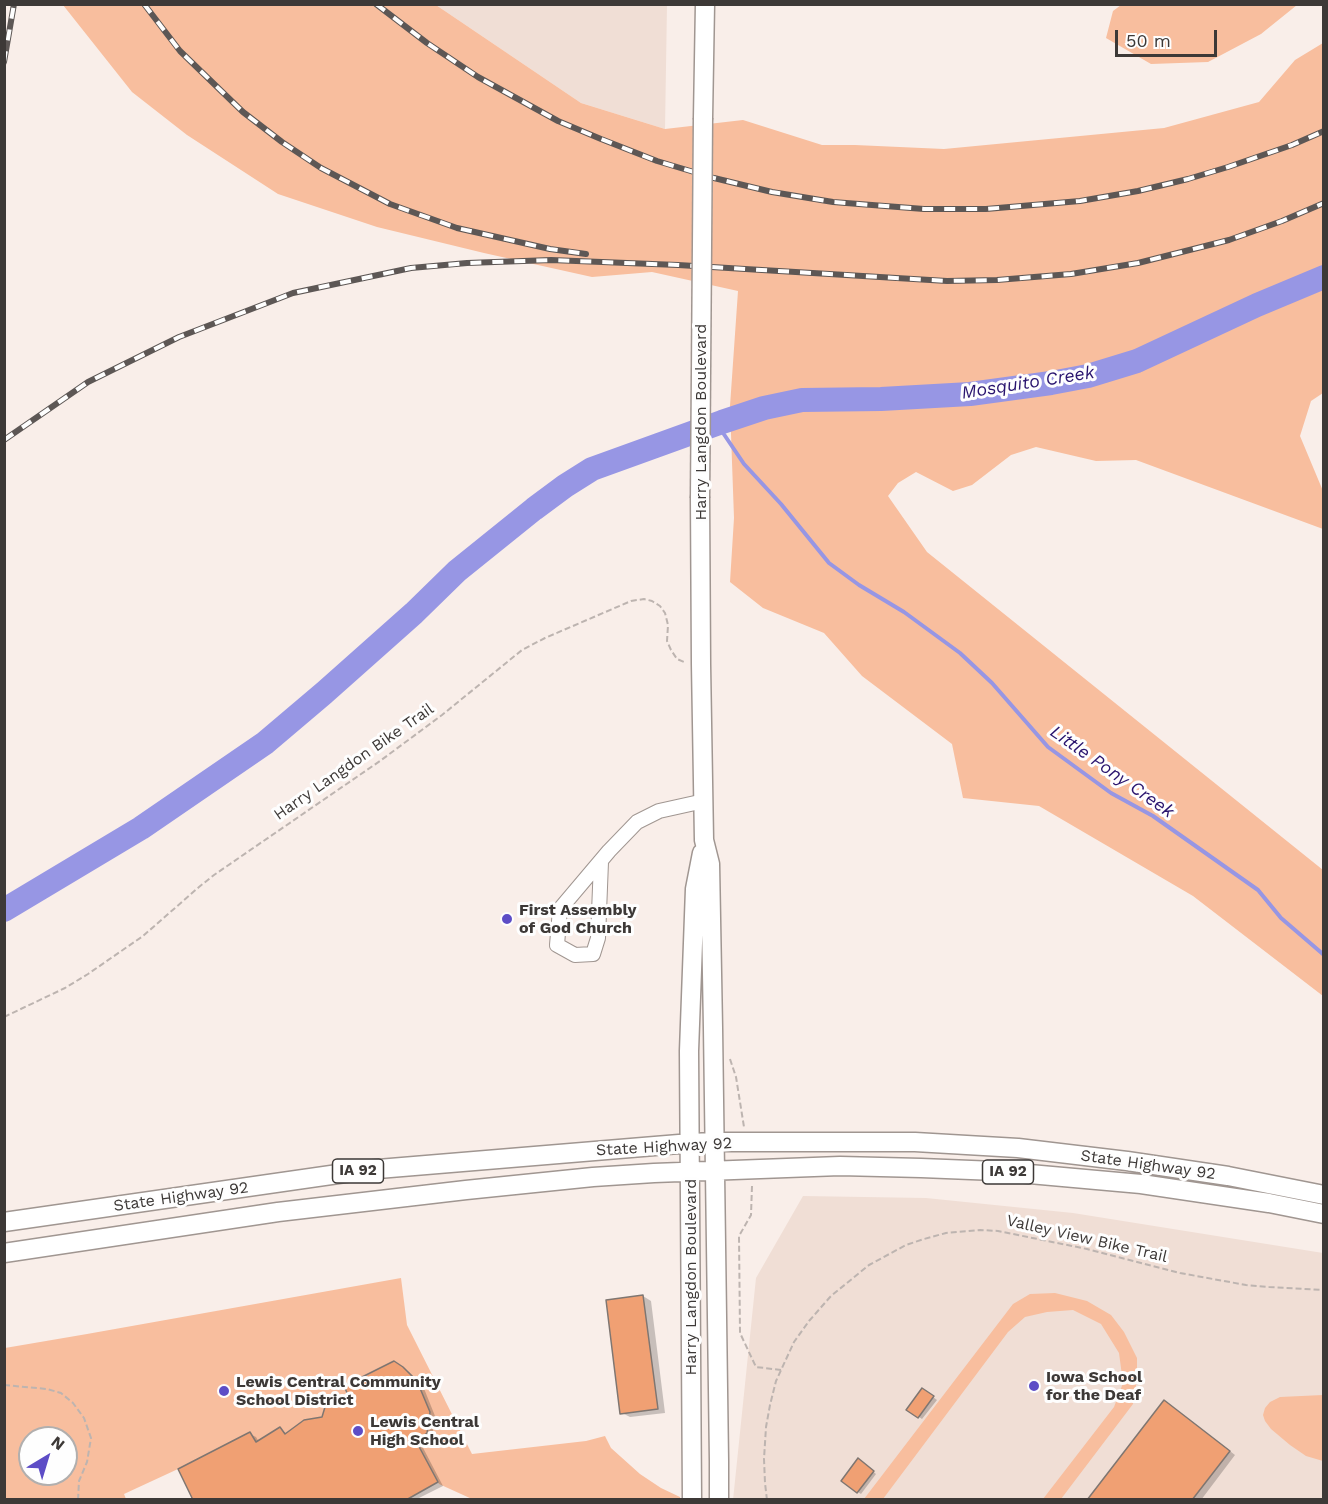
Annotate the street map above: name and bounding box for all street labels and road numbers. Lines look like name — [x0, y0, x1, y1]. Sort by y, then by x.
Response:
street label: Harry Langdon Boulevard — [691, 324, 711, 520]
street label: Harry Langdon Bike Trail — [270, 699, 438, 825]
street label: State Highway 92 — [596, 1134, 732, 1160]
street label: State Highway 92 — [1079, 1146, 1217, 1184]
road number: IA 92 — [332, 1159, 384, 1183]
road number: IA 92 — [982, 1160, 1034, 1184]
street label: State Highway 92 — [112, 1178, 250, 1216]
street label: Harry Langdon Boulevard — [681, 1179, 701, 1375]
street label: Valley View Bike Trail — [1005, 1211, 1169, 1267]

